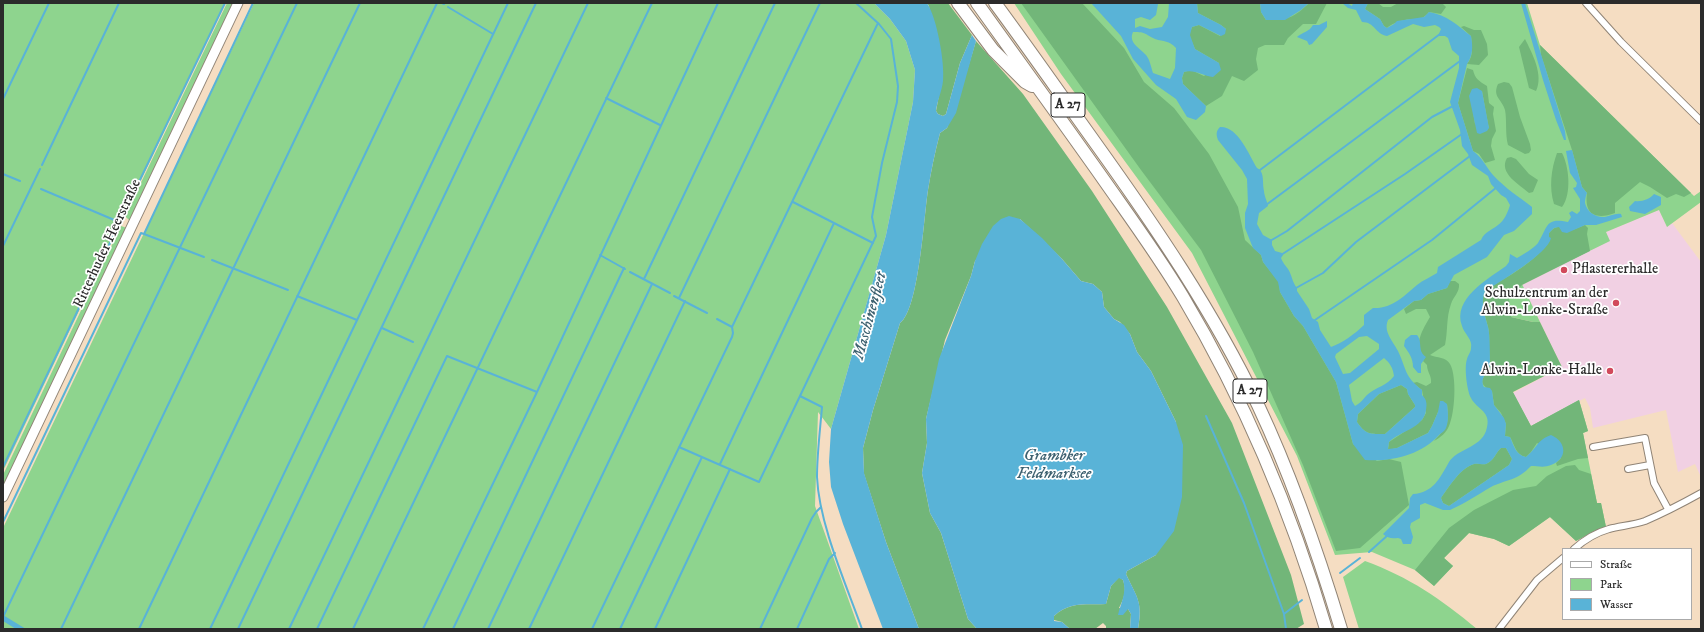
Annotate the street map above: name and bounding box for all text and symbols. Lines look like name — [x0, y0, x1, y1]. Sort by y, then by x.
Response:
road number: A 27 — [1051, 93, 1085, 117]
street label: Ritterhuder Heerstraße — [70, 177, 146, 311]
place label: Pflastererhalle — [1572, 261, 1658, 279]
marker: Pflastererhalle — [1559, 265, 1569, 275]
water label: Maschinenfleet — [850, 270, 892, 362]
place label: Schulzentrum an der Alwin-Lonke-Straße — [1481, 285, 1608, 320]
marker: Schulzentrum an der Alwin-Lonke-Straße — [1611, 298, 1621, 308]
place label: Alwin-Lonke-Halle — [1481, 362, 1602, 380]
marker: Alwin-Lonke-Halle — [1605, 366, 1615, 376]
road number: A 27 — [1233, 379, 1267, 403]
water label: Grambker Feldmarksee — [1017, 447, 1091, 485]
legend — [1562, 548, 1692, 620]
text: Straße — [1600, 557, 1632, 572]
text: Park — [1600, 577, 1622, 592]
text: Wasser — [1600, 597, 1633, 612]

